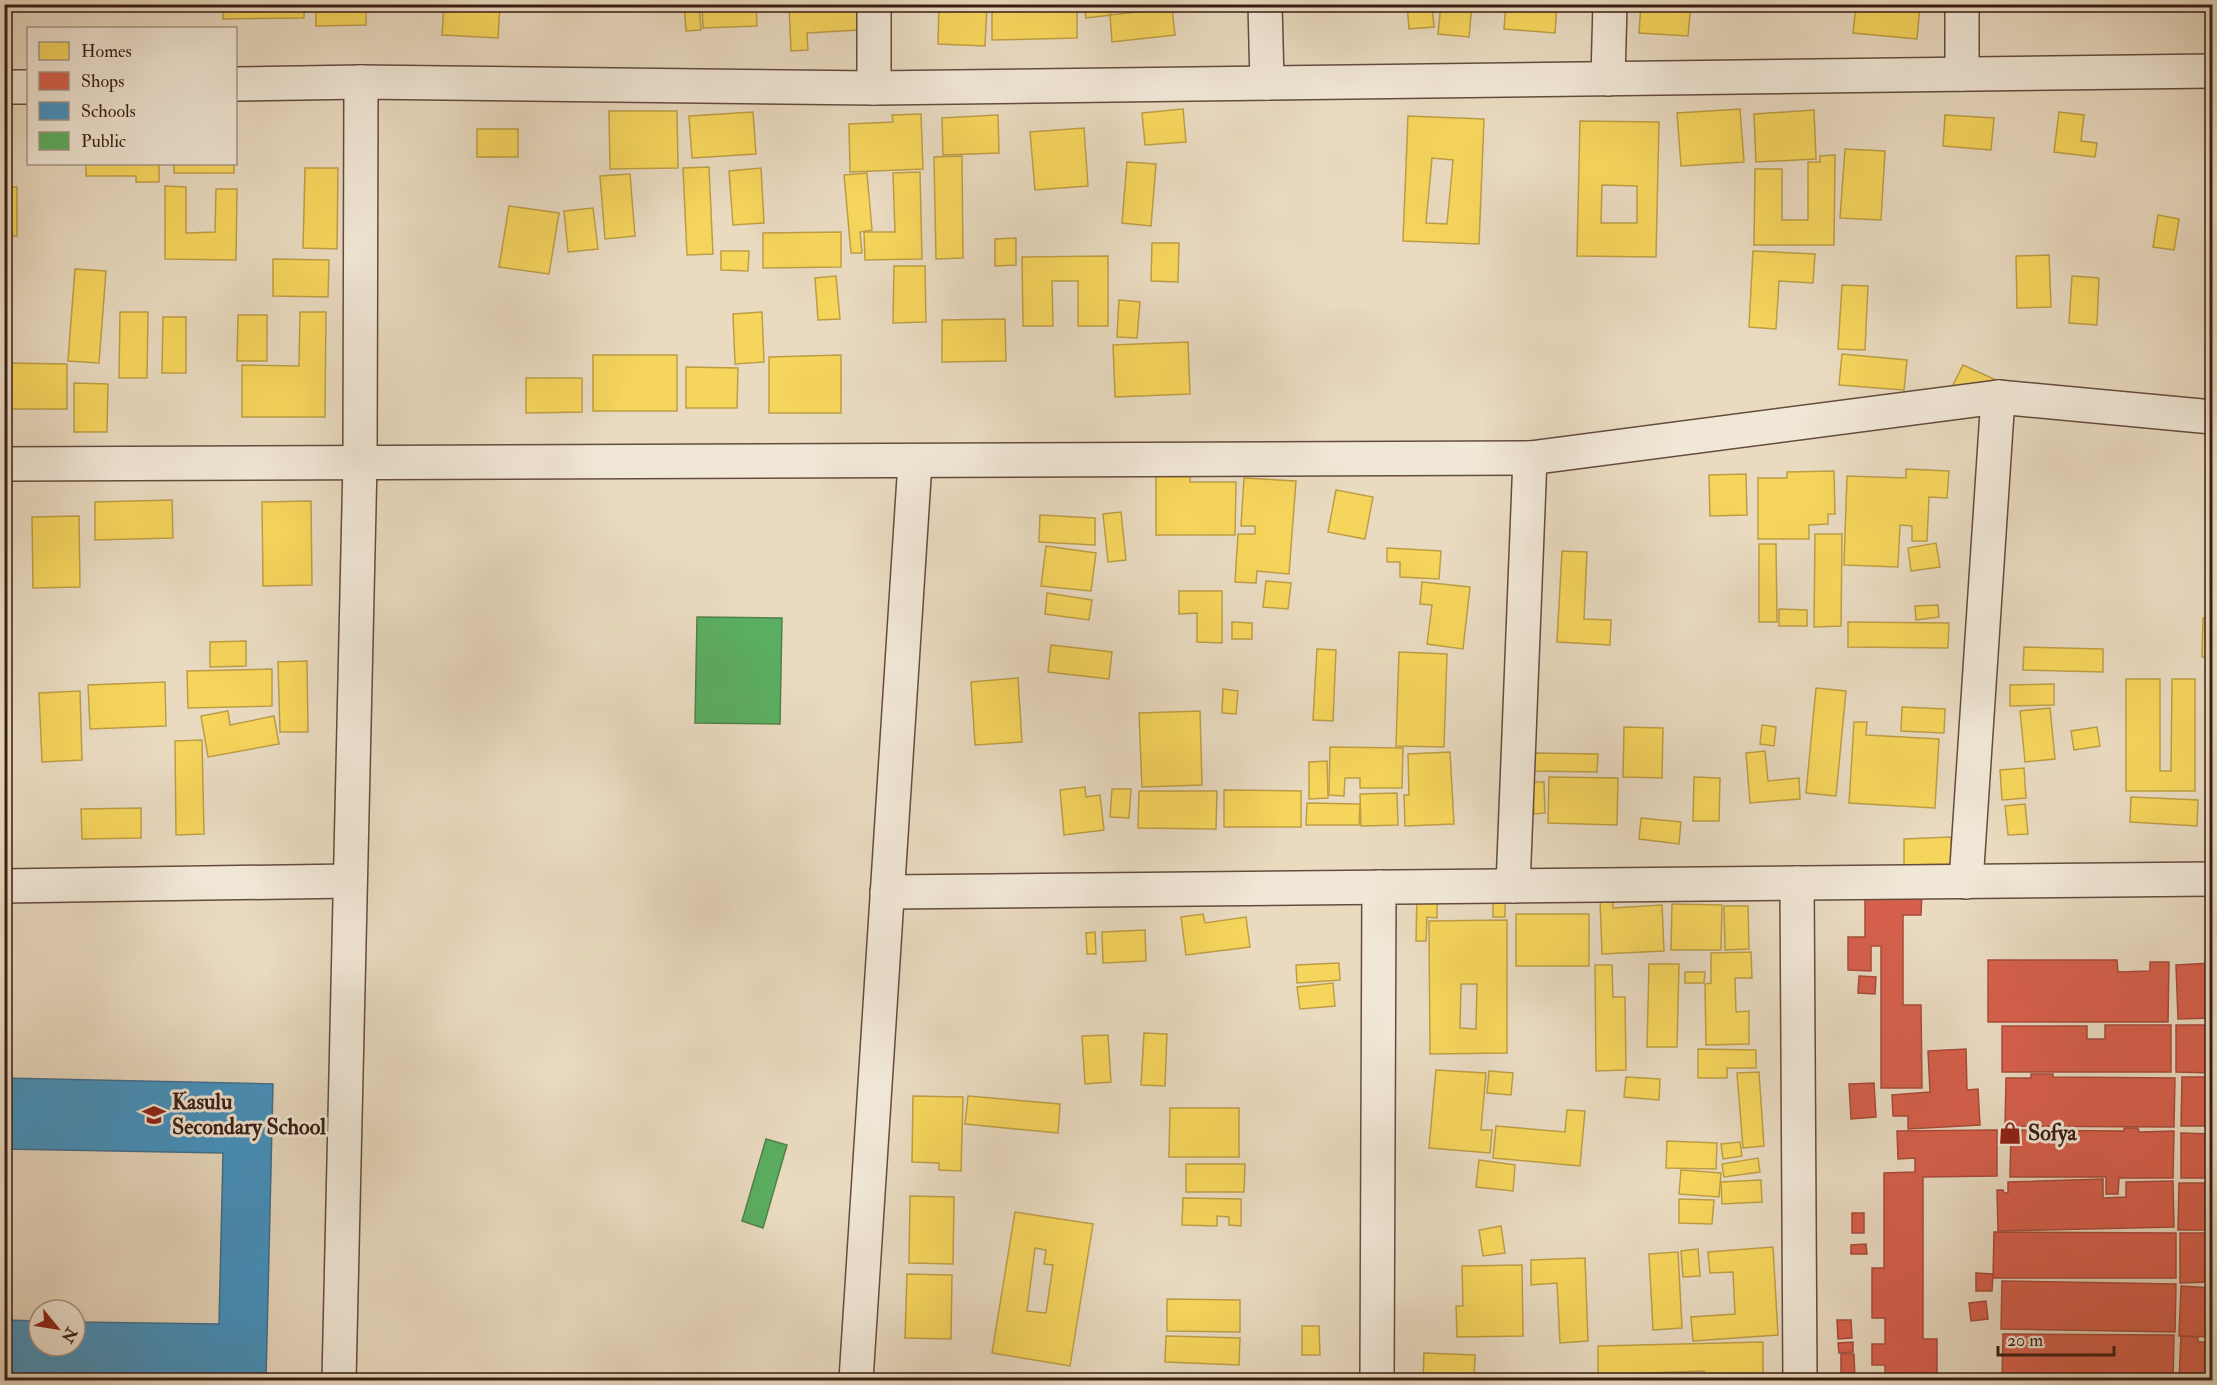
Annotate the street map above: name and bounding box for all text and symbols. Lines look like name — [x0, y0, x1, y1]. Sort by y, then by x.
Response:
legend — [27, 27, 237, 165]
text: Homes — [81, 40, 132, 63]
text: Shops — [81, 70, 124, 93]
text: Schools — [81, 100, 136, 123]
text: Public — [81, 130, 126, 153]
place label: Kasulu Secondary School — [172, 1088, 326, 1142]
school or university icon: Kasulu Secondary School — [141, 1102, 167, 1128]
place label: Sofya — [2028, 1119, 2078, 1148]
shop icon: Sofya — [1997, 1120, 2023, 1146]
north arrow — [27, 1298, 87, 1358]
scale bar — [1998, 1319, 2114, 1357]
text: N — [57, 1323, 82, 1347]
text: 20 m — [2007, 1329, 2043, 1352]

